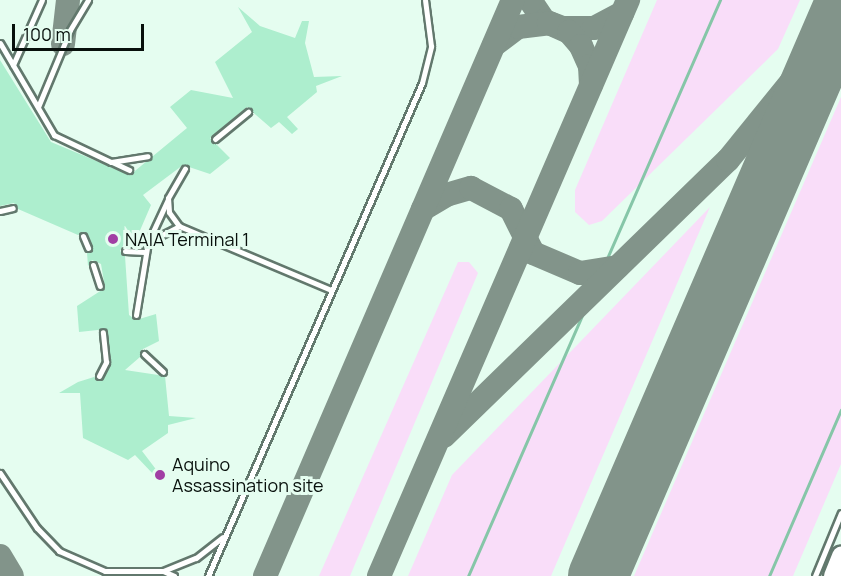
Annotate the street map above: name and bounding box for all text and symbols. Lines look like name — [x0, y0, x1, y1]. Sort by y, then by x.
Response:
scale bar — [15, 12, 147, 50]
text: 100 m — [23, 22, 71, 46]
place label: NAIA Terminal 1 — [125, 228, 249, 250]
marker: NAIA Terminal 1 — [106, 232, 120, 246]
place label: Aquino Assassination site — [172, 454, 323, 496]
marker: Aquino Assassination site — [153, 468, 167, 482]

